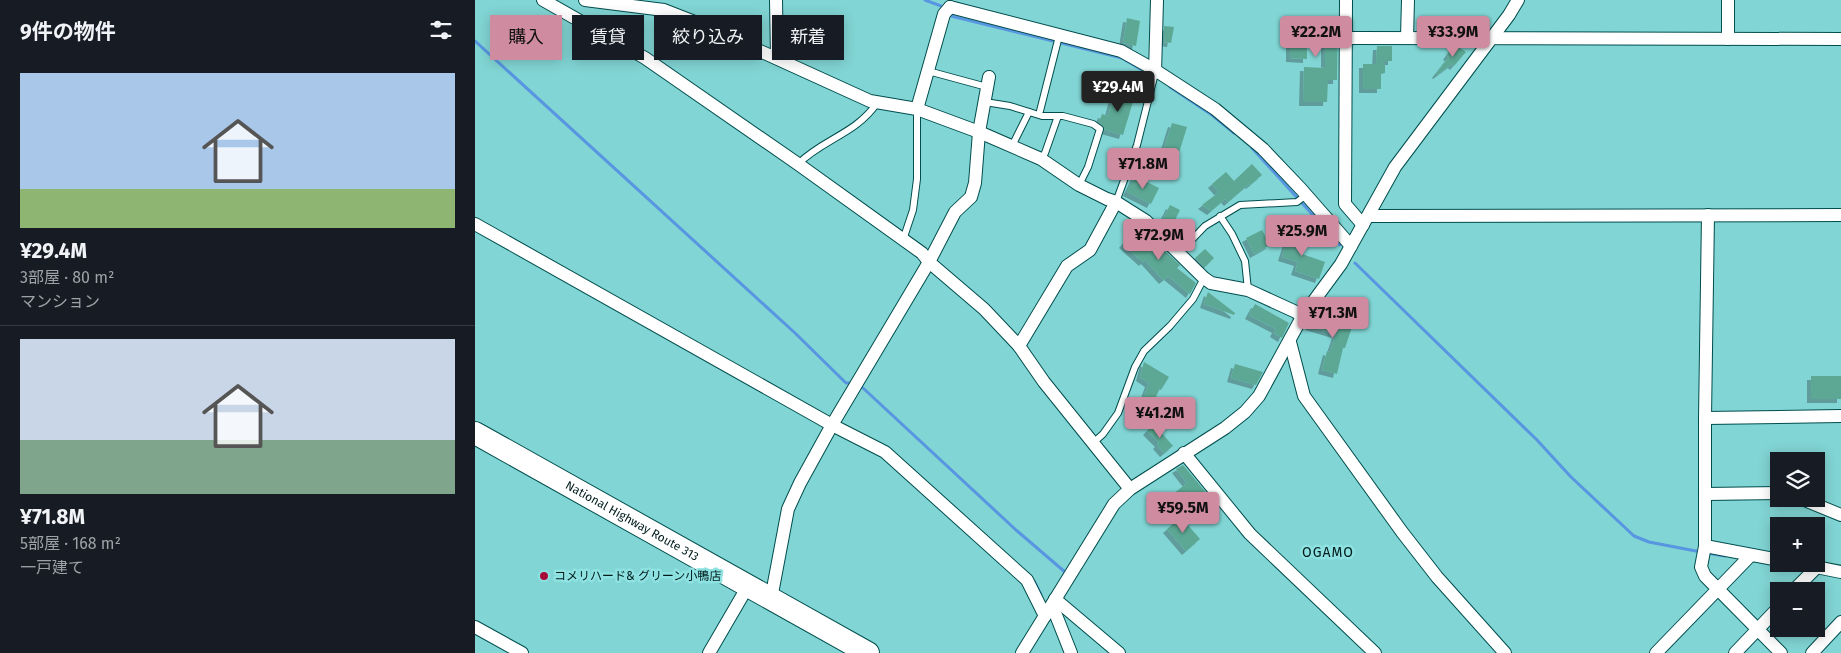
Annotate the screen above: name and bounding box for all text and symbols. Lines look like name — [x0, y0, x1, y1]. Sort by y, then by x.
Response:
chip: 購入 — [490, 15, 562, 60]
chip: 賃貸 — [572, 15, 644, 60]
chip: 絞り込み — [654, 15, 762, 60]
chip: 新着 — [772, 15, 844, 60]
pin: ¥22.2M — [1275, 15, 1357, 58]
pin: ¥33.9M — [1412, 15, 1494, 58]
icon: filters — [427, 16, 455, 44]
text: 9件の物件 — [20, 19, 116, 45]
text: ¥22.2M — [1291, 22, 1341, 41]
text: ¥33.9M — [1428, 22, 1478, 41]
pin: ¥29.4M — [1077, 70, 1159, 113]
text: ¥29.4M — [1092, 77, 1144, 96]
icon: home — [193, 106, 283, 196]
pin: ¥71.8M — [1102, 148, 1184, 190]
text: ¥71.8M — [1118, 154, 1168, 173]
pin: ¥25.9M — [1261, 214, 1343, 257]
pin: ¥72.9M — [1118, 218, 1200, 261]
text: ¥25.9M — [1277, 221, 1327, 240]
text: ¥72.9M — [1134, 225, 1184, 244]
text: ¥29.4M — [20, 238, 87, 264]
text: 3部屋 · 80 m² — [20, 268, 114, 287]
text: マンション — [20, 292, 100, 311]
pin: ¥71.3M — [1292, 296, 1374, 339]
text: ¥71.3M — [1309, 303, 1357, 322]
icon: home — [193, 371, 283, 461]
pin: ¥41.2M — [1119, 396, 1201, 439]
text: ¥41.2M — [1136, 403, 1184, 422]
map controls — [1770, 452, 1825, 637]
button: layers — [1770, 452, 1825, 507]
street label: National Highway Route 313 — [563, 478, 701, 564]
pin: ¥59.5M — [1142, 492, 1224, 534]
text: ¥59.5M — [1157, 498, 1209, 517]
text: ¥71.8M — [20, 504, 85, 530]
button: + — [1770, 517, 1825, 572]
text: 5部屋 · 168 m² — [20, 534, 121, 553]
district label: OGAMO — [1302, 544, 1354, 561]
text: 一戸建て — [20, 558, 84, 577]
place label: コメリハード& グリーン小鴨店 — [554, 569, 721, 583]
marker: コメリハード& グリーン小鴨店 — [538, 570, 550, 582]
button: − — [1770, 582, 1825, 637]

